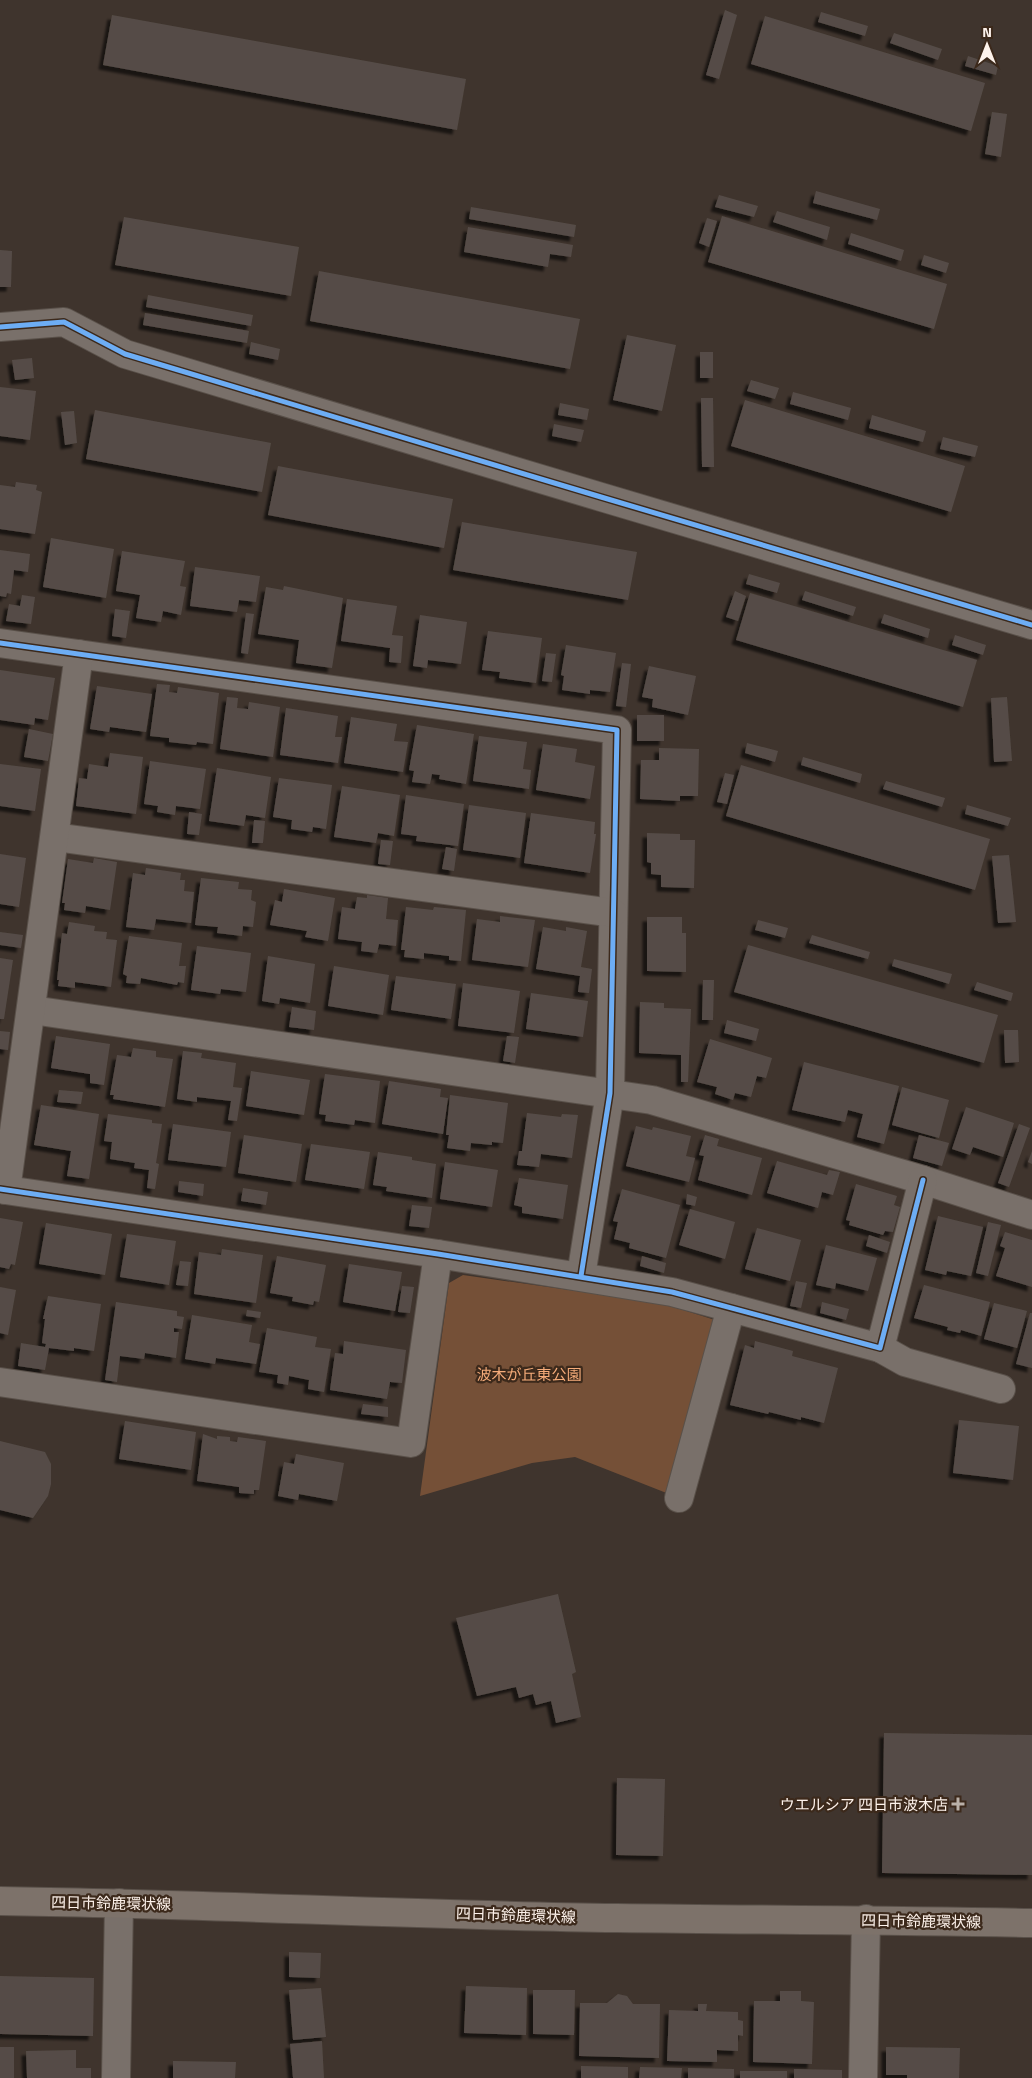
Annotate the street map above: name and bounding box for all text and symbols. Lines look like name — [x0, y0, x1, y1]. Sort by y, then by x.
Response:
north arrow — [962, 20, 1012, 70]
text: N — [982, 21, 992, 42]
park label: 波木が丘東公園 — [476, 1363, 582, 1386]
place label: ウエルシア 四日市波木店 — [780, 1793, 948, 1816]
marker: ウエルシア 四日市波木店 — [952, 1798, 964, 1810]
street label: 四日市鈴鹿環状線 — [51, 1890, 171, 1916]
street label: 四日市鈴鹿環状線 — [456, 1901, 576, 1929]
street label: 四日市鈴鹿環状線 — [861, 1908, 981, 1934]

